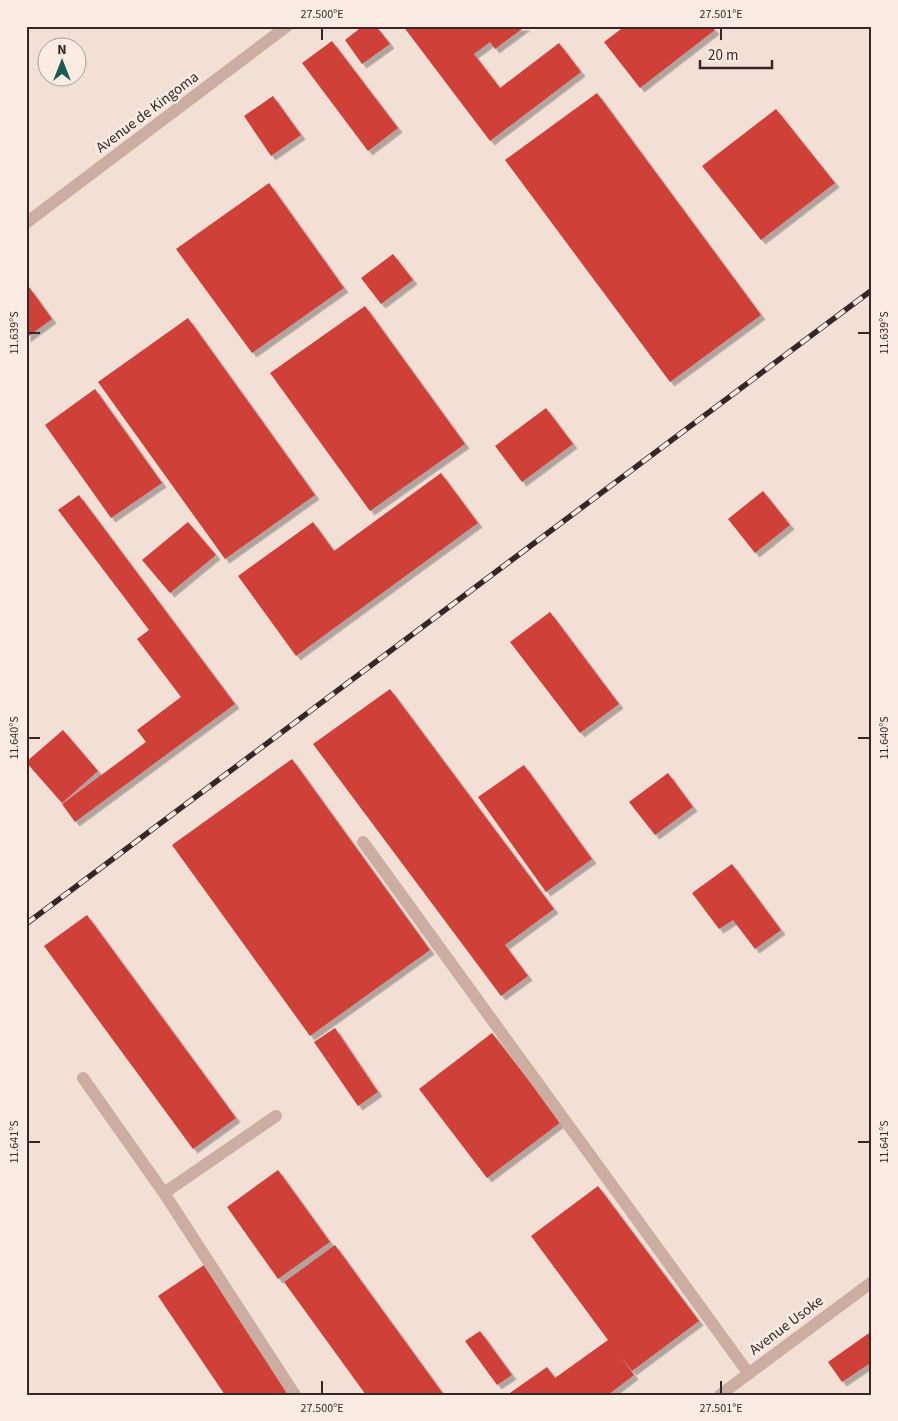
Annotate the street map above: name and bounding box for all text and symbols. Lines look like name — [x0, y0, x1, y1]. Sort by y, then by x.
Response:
text: 27.500°E — [300, 6, 344, 23]
text: 27.501°E — [699, 6, 743, 23]
north arrow — [38, 38, 88, 88]
scale bar — [700, 38, 773, 70]
text: N — [57, 40, 67, 60]
text: 20 m — [708, 45, 738, 66]
street label: Avenue de Kingoma — [91, 67, 203, 158]
text: 11.639°S — [6, 311, 23, 355]
text: 11.639°S — [876, 311, 893, 355]
text: 11.640°S — [6, 716, 23, 760]
text: 11.640°S — [876, 716, 893, 760]
text: 11.641°S — [6, 1120, 23, 1164]
text: 11.641°S — [876, 1120, 893, 1164]
street label: Avenue Usoke — [745, 1291, 828, 1360]
text: 27.500°E — [300, 1400, 344, 1417]
text: 27.501°E — [699, 1400, 743, 1417]

